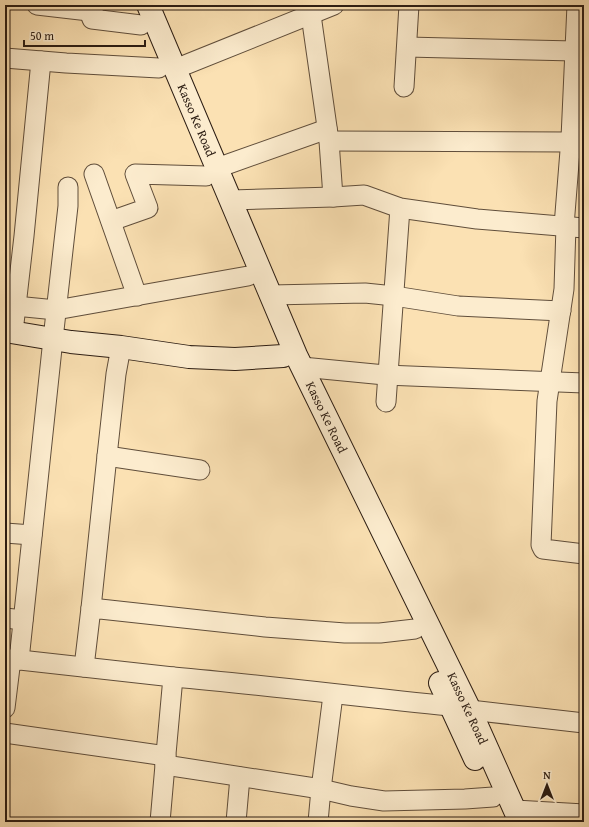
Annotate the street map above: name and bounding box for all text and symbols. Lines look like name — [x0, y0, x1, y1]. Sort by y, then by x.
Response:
scale bar — [24, 22, 145, 48]
text: 50 m — [30, 27, 54, 44]
street label: Kasso Ke Road — [173, 81, 220, 160]
street label: Kasso Ke Road — [301, 378, 352, 456]
street label: Kasso Ke Road — [443, 669, 493, 747]
north arrow — [527, 765, 567, 805]
text: N — [543, 767, 551, 783]

